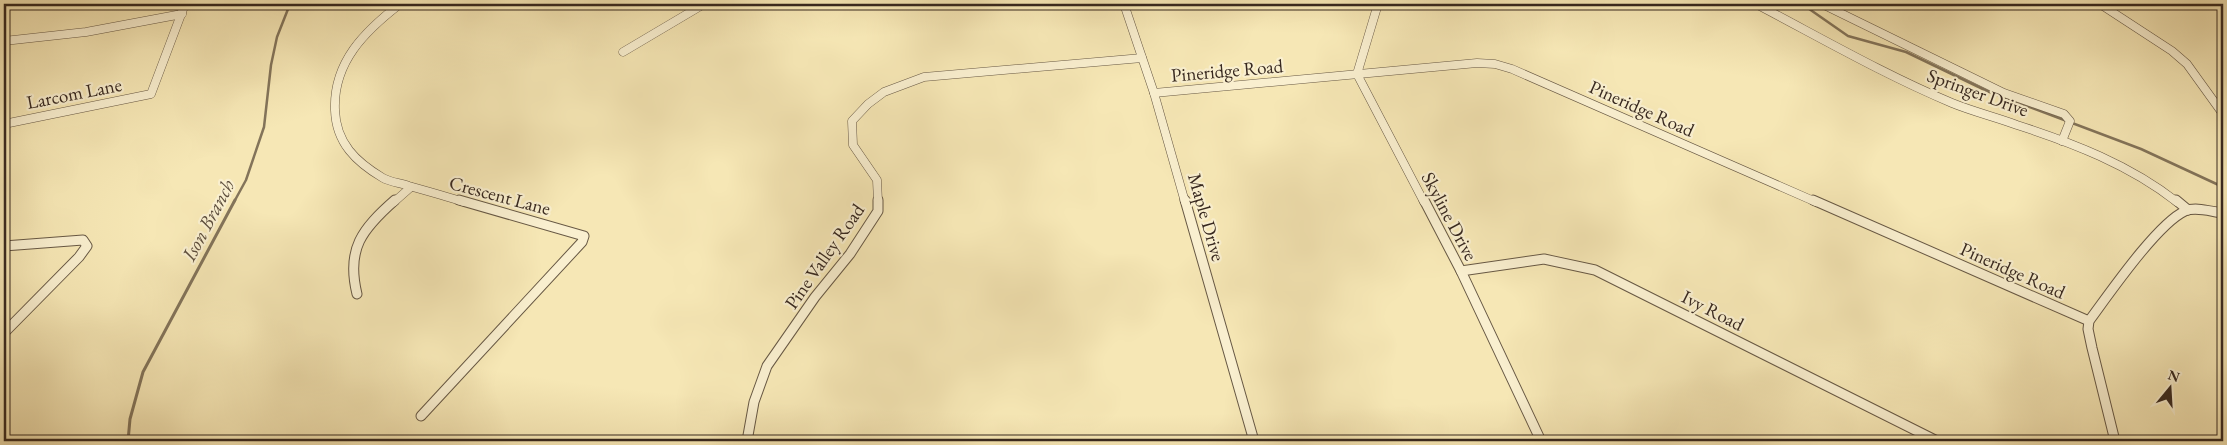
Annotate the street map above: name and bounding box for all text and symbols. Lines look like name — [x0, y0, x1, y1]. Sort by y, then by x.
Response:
street label: Pineridge Road — [1170, 53, 1285, 88]
street label: Springer Drive — [1924, 63, 2032, 122]
street label: Larcom Lane — [24, 72, 124, 115]
street label: Pineridge Road — [1585, 74, 1699, 143]
street label: Skyline Drive — [1416, 167, 1483, 265]
street label: Crescent Lane — [446, 170, 553, 221]
street label: Maple Drive — [1182, 170, 1231, 264]
water label: Ison Branch — [175, 175, 240, 266]
street label: Pine Valley Road — [779, 198, 870, 314]
street label: Pineridge Road — [1956, 236, 2070, 305]
street label: Ivy Road — [1677, 284, 1748, 337]
north arrow — [2144, 362, 2194, 412]
text: N — [2166, 365, 2183, 386]

